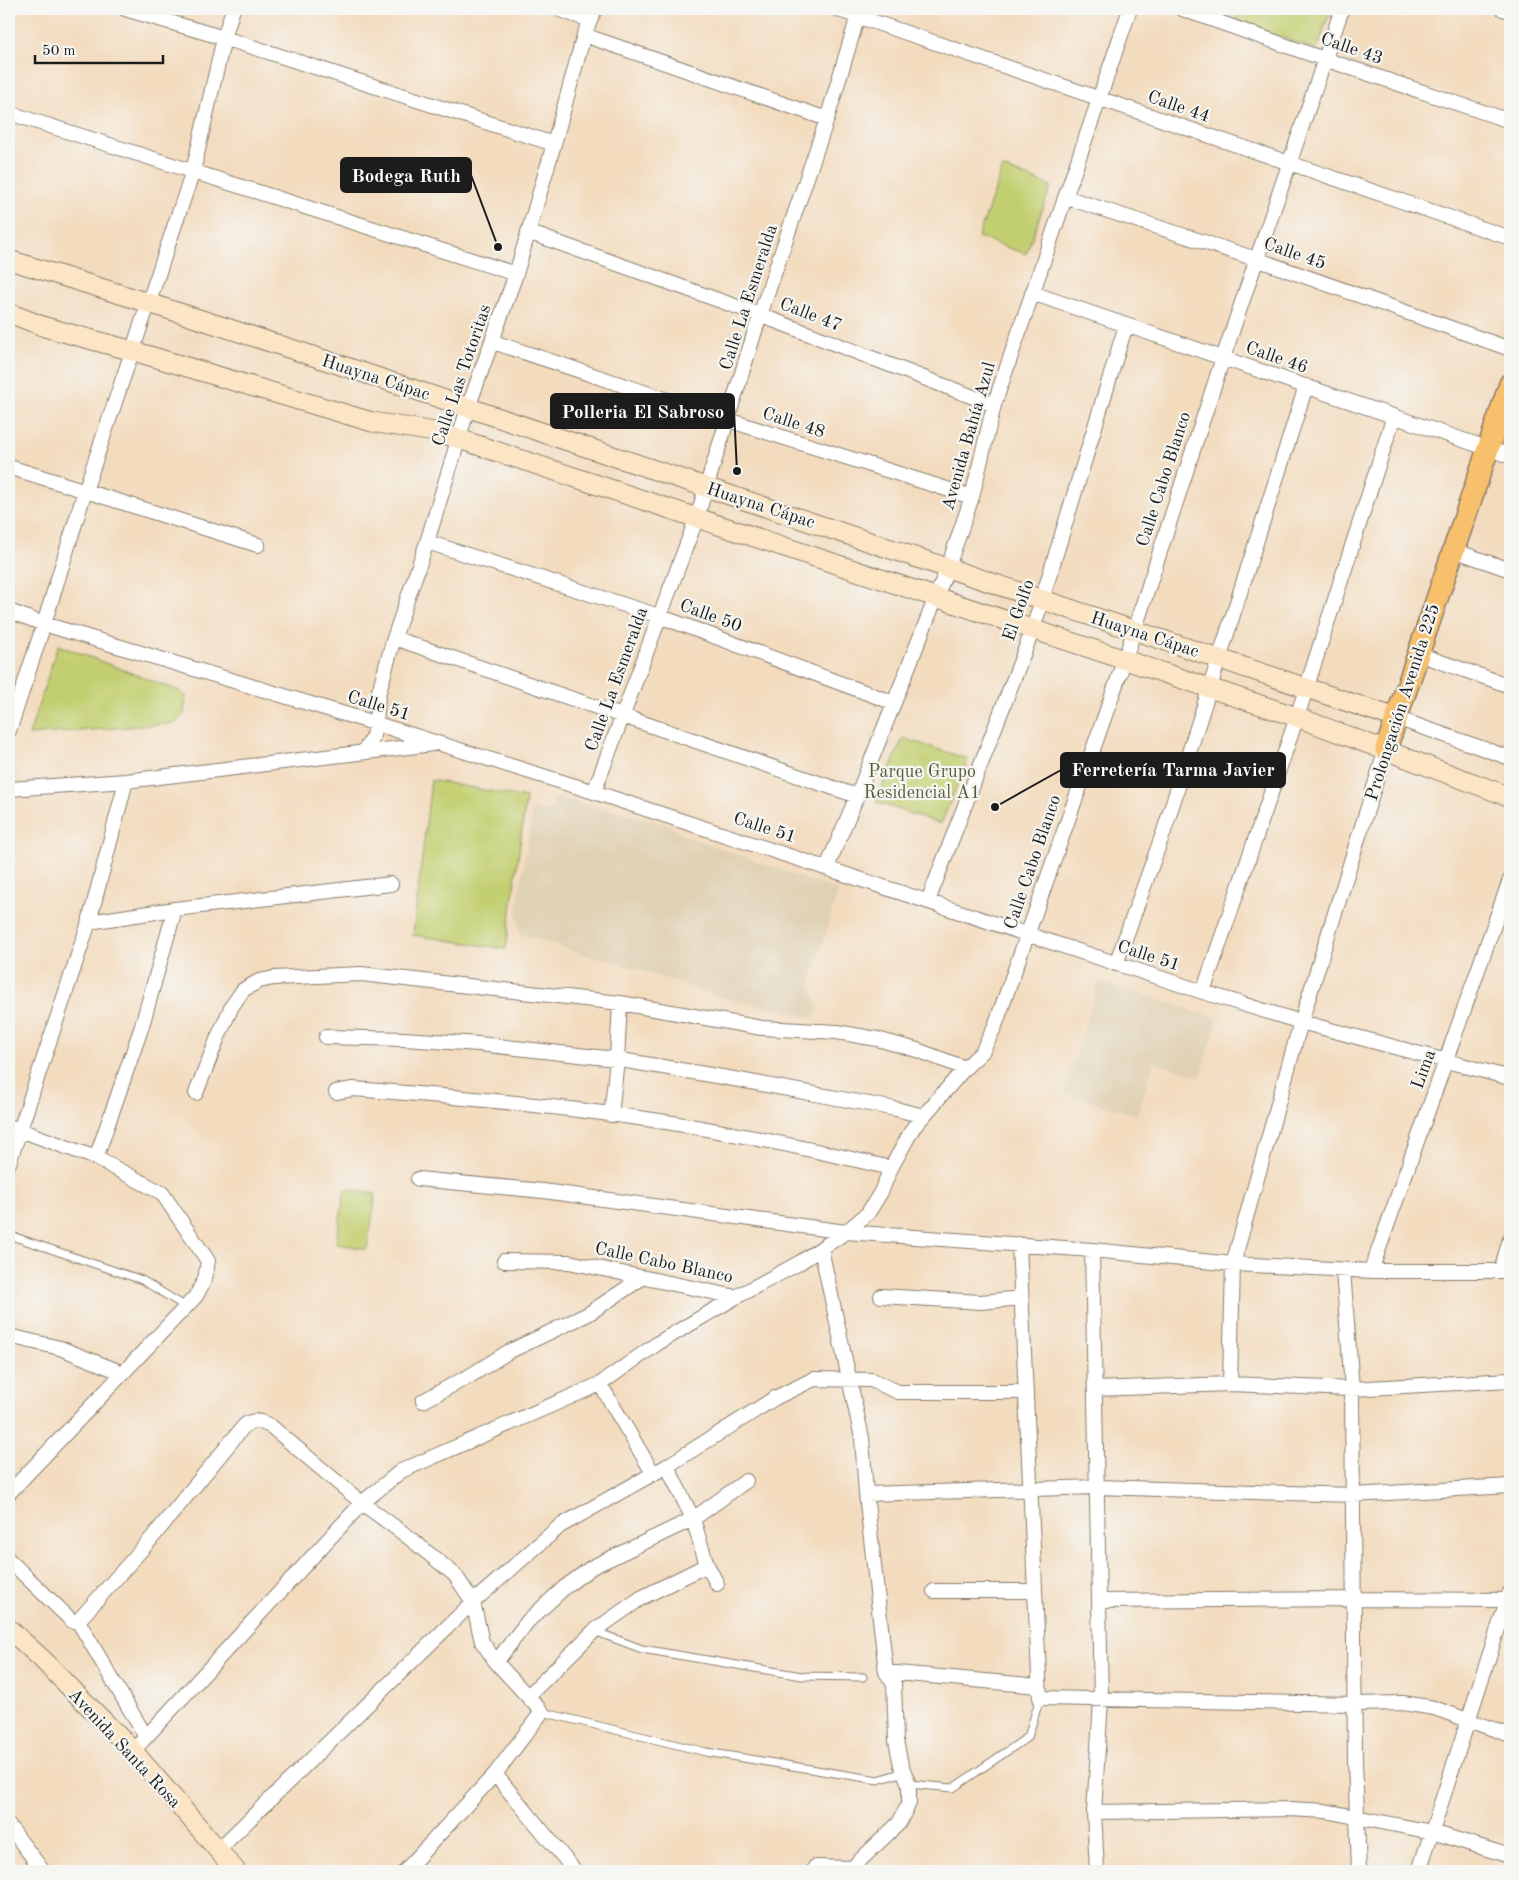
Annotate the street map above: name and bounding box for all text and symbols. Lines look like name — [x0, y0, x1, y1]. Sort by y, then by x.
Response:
street label: Calle 43 — [1318, 30, 1385, 68]
scale bar — [35, 32, 162, 64]
text: 50 m — [42, 44, 76, 59]
street label: Calle 44 — [1145, 88, 1212, 126]
callout: Bodega Ruth — [341, 158, 471, 192]
text: Bodega Ruth — [351, 168, 461, 187]
street label: Calle La Esmeralda — [717, 222, 781, 372]
street label: Calle 45 — [1261, 235, 1328, 273]
street label: Calle 47 — [777, 295, 844, 335]
street label: Calle Las Totoritas — [429, 302, 495, 449]
street label: Calle 46 — [1243, 339, 1310, 377]
street label: Huayna Cápac — [319, 352, 432, 404]
street label: Avenida Bahía Azul — [939, 360, 999, 513]
callout: Polleria El Sabroso — [551, 394, 734, 428]
text: Polleria El Sabroso — [562, 404, 724, 423]
street label: Calle 48 — [760, 404, 827, 442]
street label: Calle Cabo Blanco — [1134, 410, 1194, 549]
street label: Huayna Cápac — [704, 480, 817, 532]
street label: El Golfo — [1000, 577, 1038, 643]
street label: Calle 50 — [677, 596, 744, 635]
street label: Prolongación Avenida 225 — [1363, 602, 1443, 803]
street label: Calle La Esmeralda — [582, 605, 651, 754]
street label: Huayna Cápac — [1088, 609, 1201, 661]
street label: Calle 51 — [345, 688, 412, 724]
callout: Ferretería Tarma Javier — [1061, 753, 1285, 787]
text: Ferretería Tarma Javier — [1071, 762, 1275, 781]
park label: Parque Grupo Residencial A1 — [864, 763, 980, 802]
street label: Calle Cabo Blanco — [1002, 793, 1064, 932]
street label: Calle 51 — [731, 809, 798, 847]
street label: Calle 51 — [1115, 937, 1182, 975]
street label: Lima — [1409, 1047, 1439, 1091]
street label: Calle Cabo Blanco — [593, 1240, 735, 1286]
street label: Avenida Santa Rosa — [64, 1685, 184, 1812]

